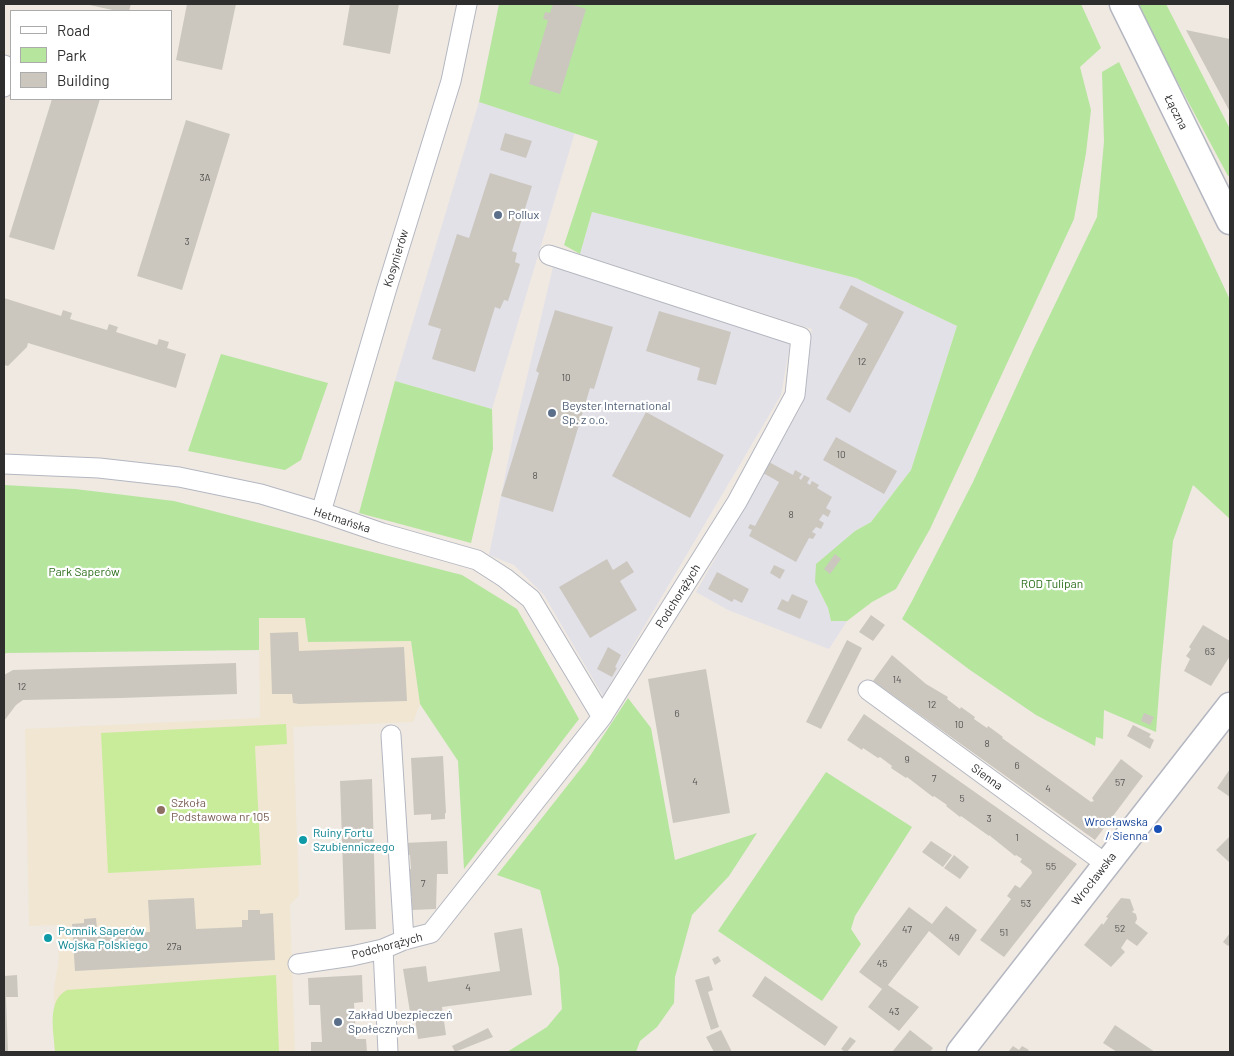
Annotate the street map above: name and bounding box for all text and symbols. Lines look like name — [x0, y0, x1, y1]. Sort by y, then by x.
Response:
legend — [10, 10, 172, 100]
text: Road — [57, 21, 90, 39]
text: Park — [57, 46, 86, 64]
text: Building — [57, 71, 110, 89]
street label: Łączna — [1161, 92, 1191, 132]
house number: 3A — [199, 172, 211, 184]
place label: Pollux — [508, 208, 539, 222]
marker: Pollux — [492, 209, 504, 221]
street label: Kosynierów — [380, 227, 412, 289]
house number: 3 — [184, 236, 190, 248]
house number: 12 — [858, 356, 866, 368]
house number: 10 — [561, 372, 571, 384]
place label: Beyster International Sp. z o.o. — [562, 399, 670, 427]
marker: Beyster International Sp. z o.o. — [546, 407, 558, 419]
house number: 10 — [836, 449, 846, 461]
house number: 8 — [532, 470, 538, 482]
street label: Hetmańska — [312, 504, 372, 536]
house number: 8 — [788, 509, 794, 521]
street label: Podchorążych — [653, 561, 703, 631]
park label: Park Saperów — [48, 565, 120, 579]
park label: ROD Tulipan — [1021, 577, 1083, 591]
house number: 63 — [1205, 646, 1215, 658]
house number: 14 — [892, 674, 902, 686]
house number: 12 — [18, 681, 26, 693]
house number: 12 — [928, 699, 936, 711]
house number: 6 — [674, 708, 680, 720]
house number: 10 — [954, 719, 964, 731]
house number: 8 — [984, 738, 990, 750]
house number: 9 — [904, 754, 910, 766]
house number: 6 — [1014, 760, 1020, 772]
street label: Sienna — [968, 761, 1006, 793]
house number: 7 — [932, 773, 936, 785]
house number: 4 — [692, 776, 698, 788]
house number: 57 — [1115, 777, 1125, 789]
house number: 4 — [1045, 783, 1051, 795]
house number: 5 — [959, 793, 965, 805]
place label: Szkoła Podstawowa nr 105 — [171, 796, 269, 824]
marker: Szkoła Podstawowa nr 105 — [155, 804, 167, 816]
house number: 3 — [986, 813, 992, 825]
place label: Wrocławska / Sienna — [1084, 815, 1148, 843]
marker: Wrocławska / Sienna — [1152, 823, 1164, 835]
place label: Ruiny Fortu Szubienniczego — [313, 826, 395, 854]
house number: 1 — [1015, 832, 1019, 844]
marker: Ruiny Fortu Szubienniczego — [297, 834, 309, 846]
street label: Wrocławska — [1069, 849, 1119, 909]
house number: 55 — [1046, 861, 1056, 873]
house number: 7 — [421, 878, 425, 890]
house number: 53 — [1021, 898, 1031, 910]
house number: 52 — [1115, 923, 1125, 935]
place label: Pomnik Saperów Wojska Polskiego — [58, 924, 148, 952]
house number: 47 — [902, 924, 912, 936]
house number: 51 — [1000, 927, 1008, 939]
street label: Podchorążych — [350, 930, 424, 962]
marker: Pomnik Saperów Wojska Polskiego — [42, 932, 54, 944]
house number: 49 — [949, 932, 959, 944]
house number: 27a — [166, 941, 182, 953]
house number: 45 — [877, 958, 887, 970]
house number: 4 — [465, 982, 471, 994]
house number: 43 — [889, 1006, 899, 1018]
place label: Zakład Ubezpieczeń Społecznych — [348, 1008, 452, 1036]
marker: Zakład Ubezpieczeń Społecznych — [332, 1016, 344, 1028]

